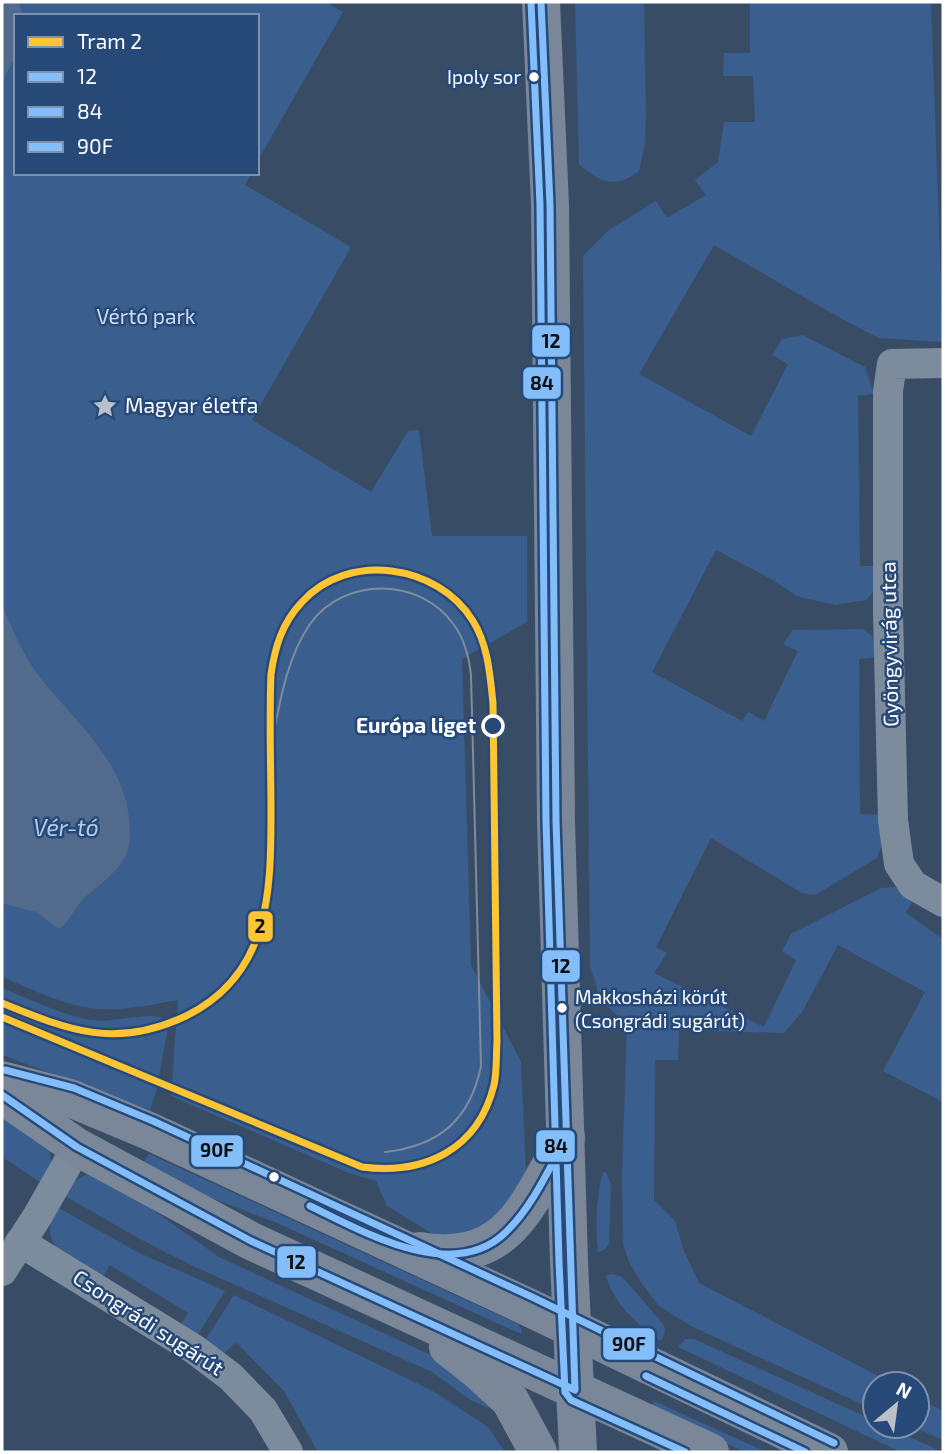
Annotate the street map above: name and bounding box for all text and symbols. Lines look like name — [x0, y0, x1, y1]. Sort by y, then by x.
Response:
legend — [14, 14, 259, 175]
text: Tram 2 — [77, 28, 142, 53]
text: 12 — [77, 63, 97, 88]
place label: Ipoly sor — [447, 65, 521, 88]
marker: Ipoly sor — [527, 70, 541, 84]
text: 84 — [77, 98, 103, 123]
text: 90F — [77, 133, 113, 158]
park label: Vértó park — [96, 303, 196, 328]
line badge: 12 — [531, 324, 571, 358]
text: 12 — [541, 329, 561, 352]
line badge: 84 — [522, 366, 562, 400]
text: 84 — [530, 371, 554, 394]
place icon: Magyar életfa — [91, 392, 119, 420]
place label: Magyar életfa — [125, 392, 258, 417]
street label: Gyöngyvirág utca — [875, 561, 902, 727]
place label: Európa liget — [356, 712, 476, 737]
marker: Európa liget — [482, 715, 504, 737]
water label: Vér-tó — [33, 813, 99, 841]
line badge: 2 — [247, 910, 274, 943]
text: 2 — [254, 914, 266, 937]
line badge: 12 — [541, 949, 581, 983]
text: 12 — [551, 954, 571, 977]
place label: Makkosházi körút (Csongrádi sugárút) — [575, 985, 745, 1032]
marker: Makkosházi körút (Csongrádi sugárút) — [555, 1001, 569, 1015]
line badge: 84 — [535, 1129, 576, 1163]
line badge: 90F — [190, 1134, 244, 1168]
text: 84 — [544, 1134, 568, 1157]
text: 90F — [200, 1138, 234, 1161]
unlabelled marker — [267, 1170, 281, 1184]
line badge: 12 — [276, 1245, 317, 1279]
text: 12 — [286, 1250, 306, 1273]
street label: Csongrádi sugárút — [69, 1264, 229, 1380]
line badge: 90F — [602, 1327, 656, 1361]
text: 90F — [612, 1332, 646, 1355]
north arrow — [861, 1370, 931, 1440]
text: N — [893, 1376, 916, 1403]

